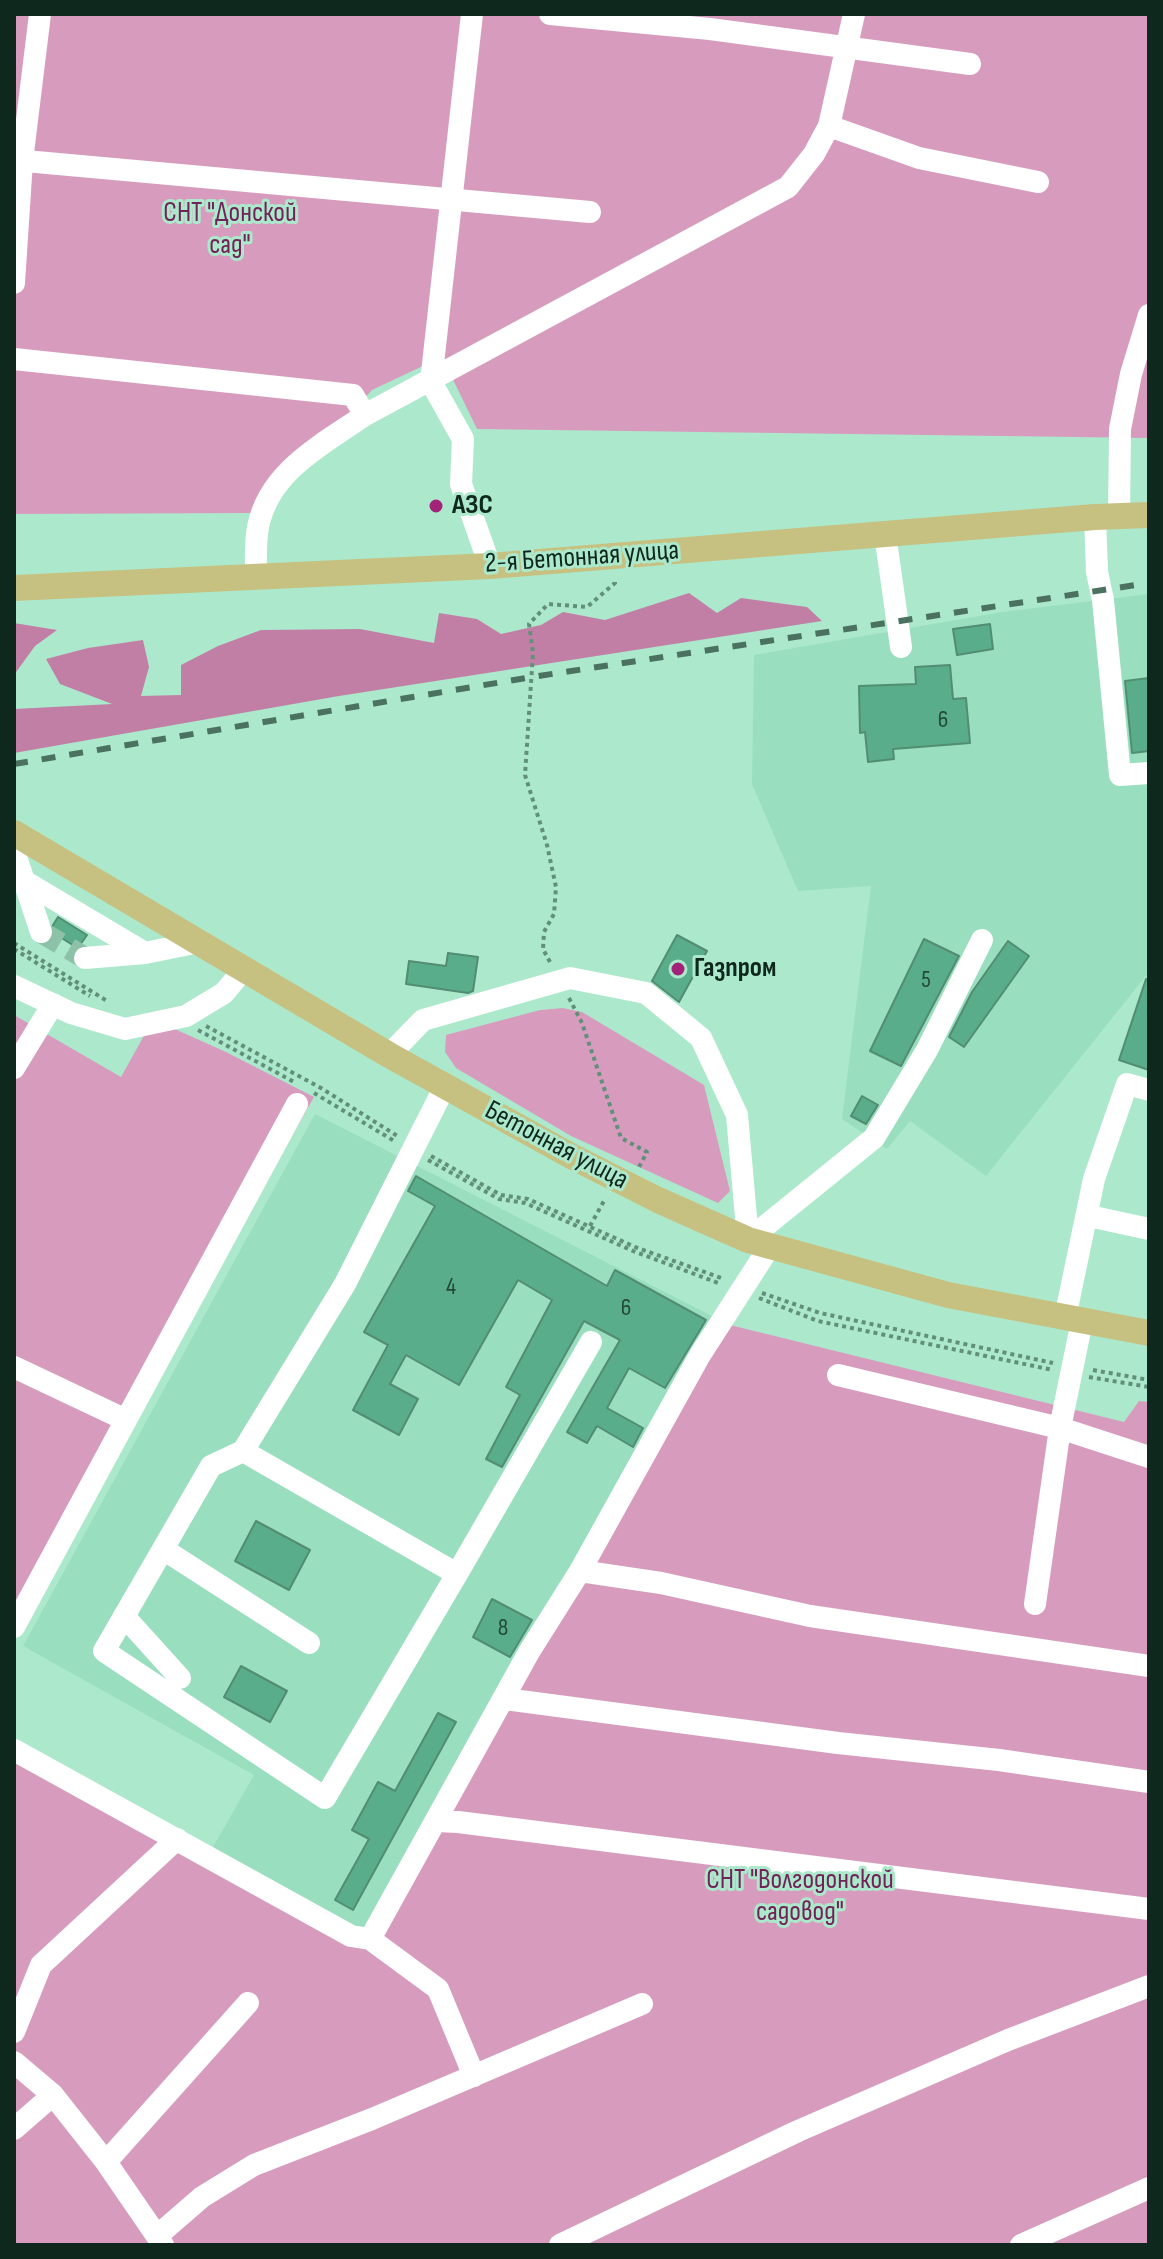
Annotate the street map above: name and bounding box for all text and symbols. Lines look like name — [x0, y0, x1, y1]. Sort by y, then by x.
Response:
park label: СНТ "Донской сад" — [163, 197, 297, 263]
place label: АЗС — [452, 489, 493, 523]
marker: АЗС — [427, 497, 445, 515]
street label: 2-я Бетонная улица — [484, 534, 680, 582]
house number: 6 — [938, 707, 948, 735]
place label: Газпром — [694, 952, 776, 986]
marker: Газпром — [669, 960, 687, 978]
house number: 5 — [921, 967, 931, 995]
street label: Бетонная улица — [479, 1094, 633, 1198]
house number: 4 — [446, 1274, 456, 1302]
house number: 6 — [621, 1295, 631, 1323]
house number: 8 — [498, 1615, 508, 1643]
park label: СНТ "Волгодонской садовод" — [706, 1864, 894, 1930]

